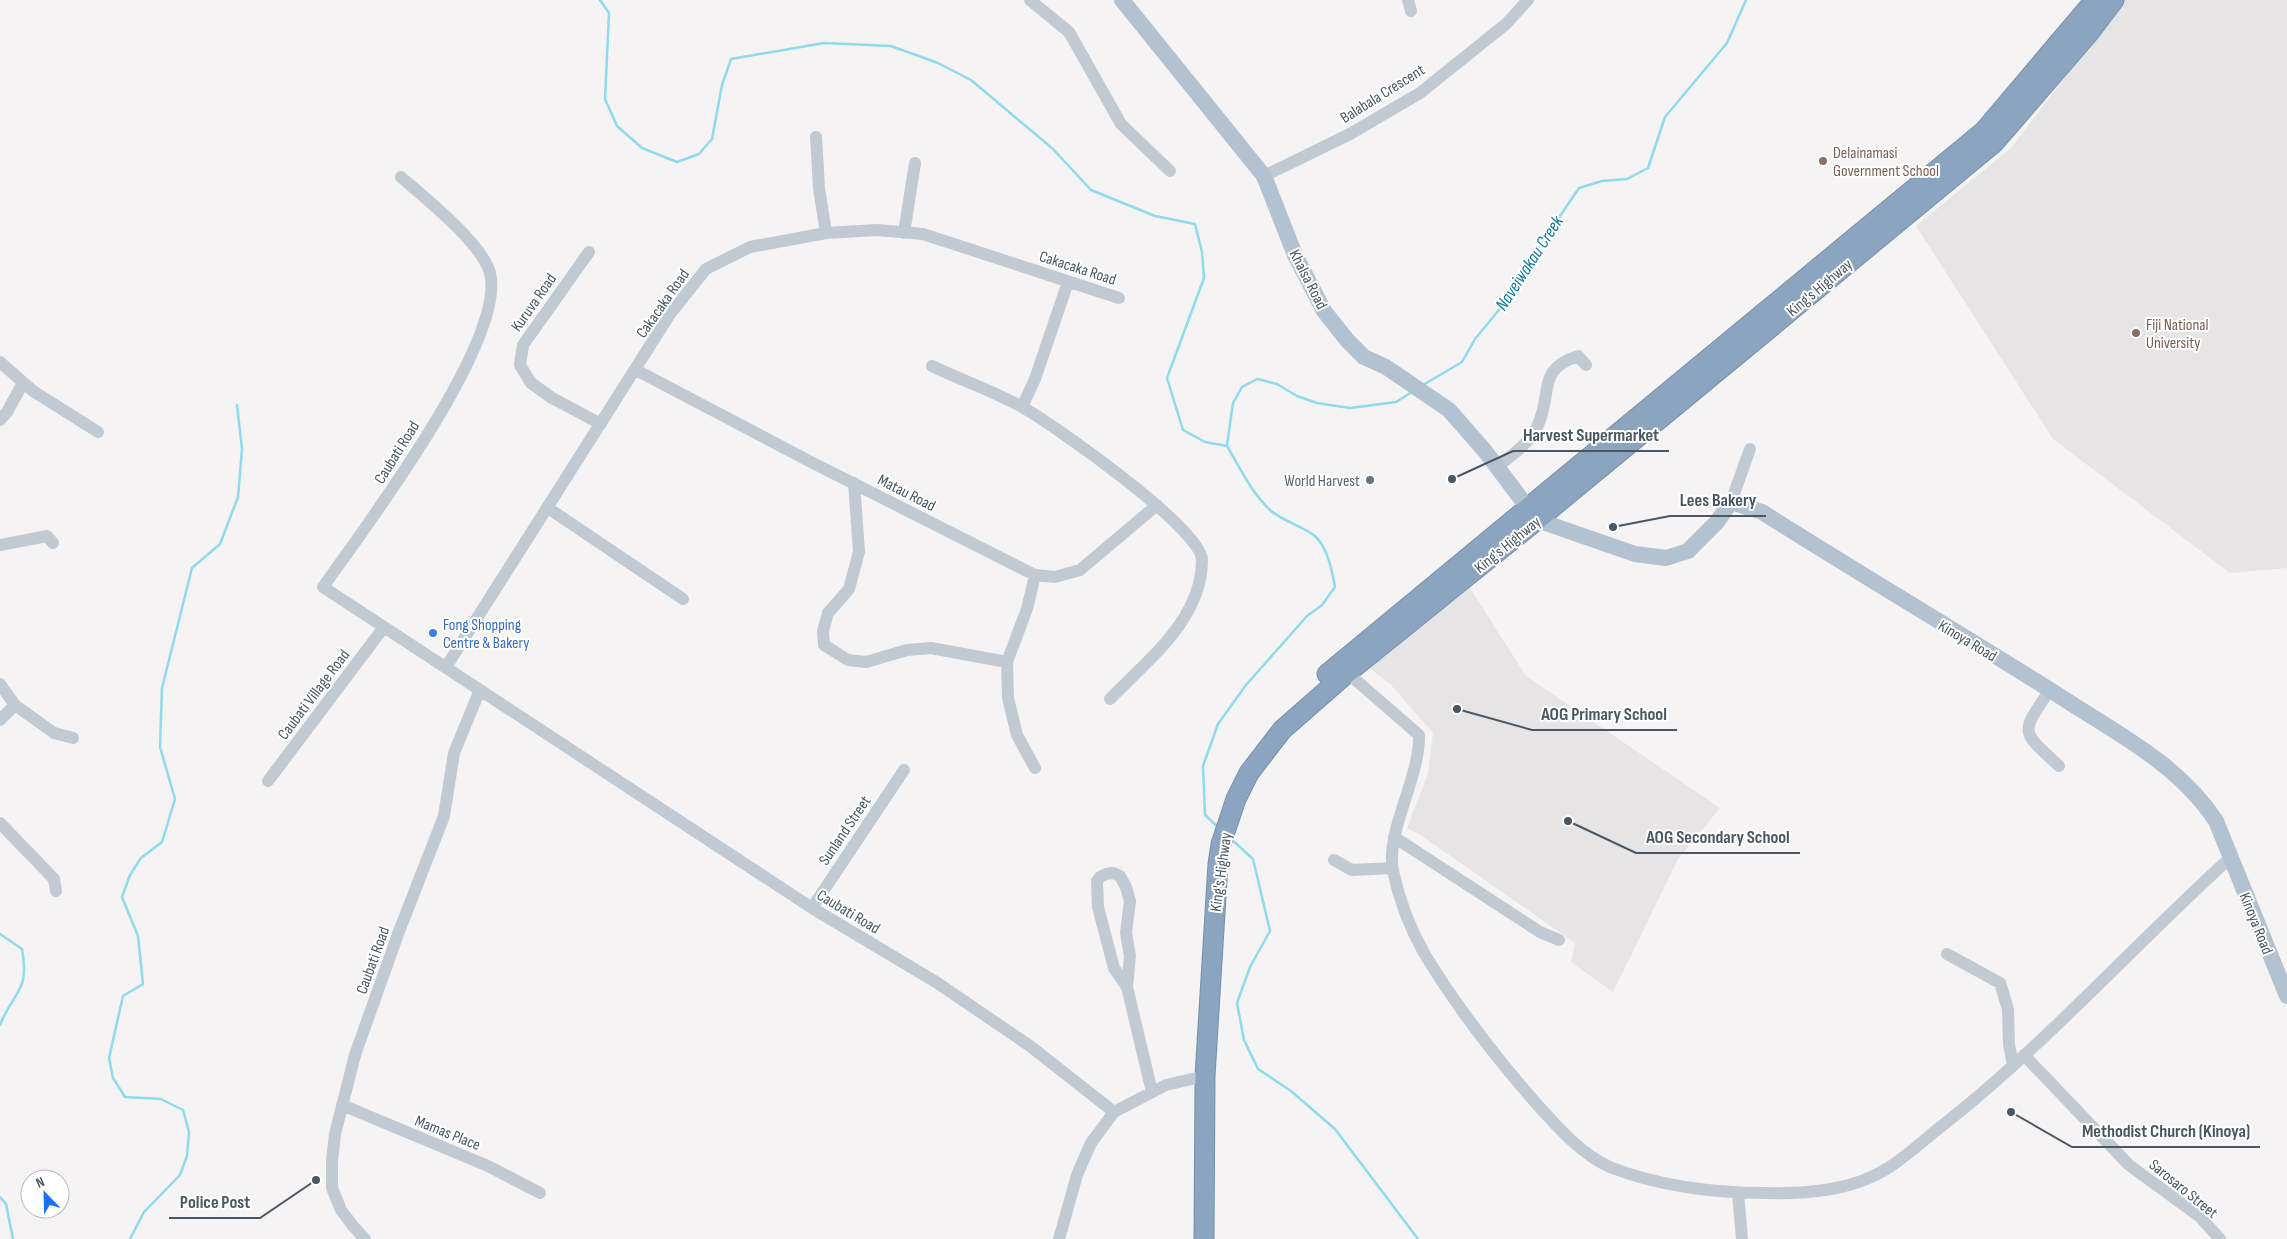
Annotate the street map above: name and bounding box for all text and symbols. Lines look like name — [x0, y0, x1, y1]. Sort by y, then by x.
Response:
street label: Balabala Crescent — [1337, 61, 1429, 128]
place label: Delainamasi Government School — [1833, 144, 1939, 181]
marker: Delainamasi Government School — [1817, 155, 1829, 167]
water label: Naveiwakau Creek — [1491, 211, 1568, 314]
street label: Cakacaka Road — [1037, 247, 1118, 290]
street label: Khalsa Road — [1285, 247, 1331, 313]
street label: King's Highway — [1783, 255, 1857, 321]
street label: Cakacaka Road — [633, 266, 694, 342]
street label: Kuruva Road — [507, 270, 561, 335]
place label: Fiji National University — [2146, 316, 2208, 353]
marker: Fiji National University — [2130, 327, 2142, 339]
street label: Caubati Road — [371, 418, 424, 488]
callout: Harvest Supermarket — [1513, 418, 1669, 451]
text: Harvest Supermarket — [1523, 425, 1659, 446]
street label: Matau Road — [874, 471, 938, 516]
place label: World Harvest — [1284, 472, 1360, 491]
marker: World Harvest — [1364, 474, 1376, 486]
callout: Lees Bakery — [1670, 483, 1766, 516]
text: Lees Bakery — [1680, 490, 1757, 511]
street label: King's Highway — [1471, 513, 1545, 578]
place label: Fong Shopping Centre & Bakery — [443, 616, 529, 653]
street label: Kinoya Road — [1935, 616, 2000, 666]
marker: Fong Shopping Centre & Bakery — [427, 627, 439, 639]
street label: Caubati Village Road — [274, 646, 354, 744]
callout: AOG Primary School — [1532, 697, 1677, 730]
text: AOG Primary School — [1540, 704, 1667, 725]
street label: Sunland Street — [815, 793, 875, 869]
callout: AOG Secondary School — [1636, 820, 1800, 853]
text: AOG Secondary School — [1645, 827, 1790, 848]
street label: King's Highway — [1207, 831, 1236, 913]
street label: Caubati Road — [813, 886, 883, 939]
street label: Kinoya Road — [2235, 890, 2277, 957]
street label: Caubati Road — [352, 924, 394, 997]
street label: Mamas Place — [412, 1112, 483, 1155]
callout: Methodist Church (Kinoya) — [2072, 1114, 2260, 1147]
text: Methodist Church (Kinoya) — [2082, 1121, 2250, 1142]
street label: Sarosaro Street — [2145, 1156, 2221, 1223]
north arrow — [20, 1169, 70, 1219]
text: N — [33, 1173, 47, 1192]
callout: Police Post — [169, 1185, 260, 1218]
text: Police Post — [180, 1192, 250, 1213]

